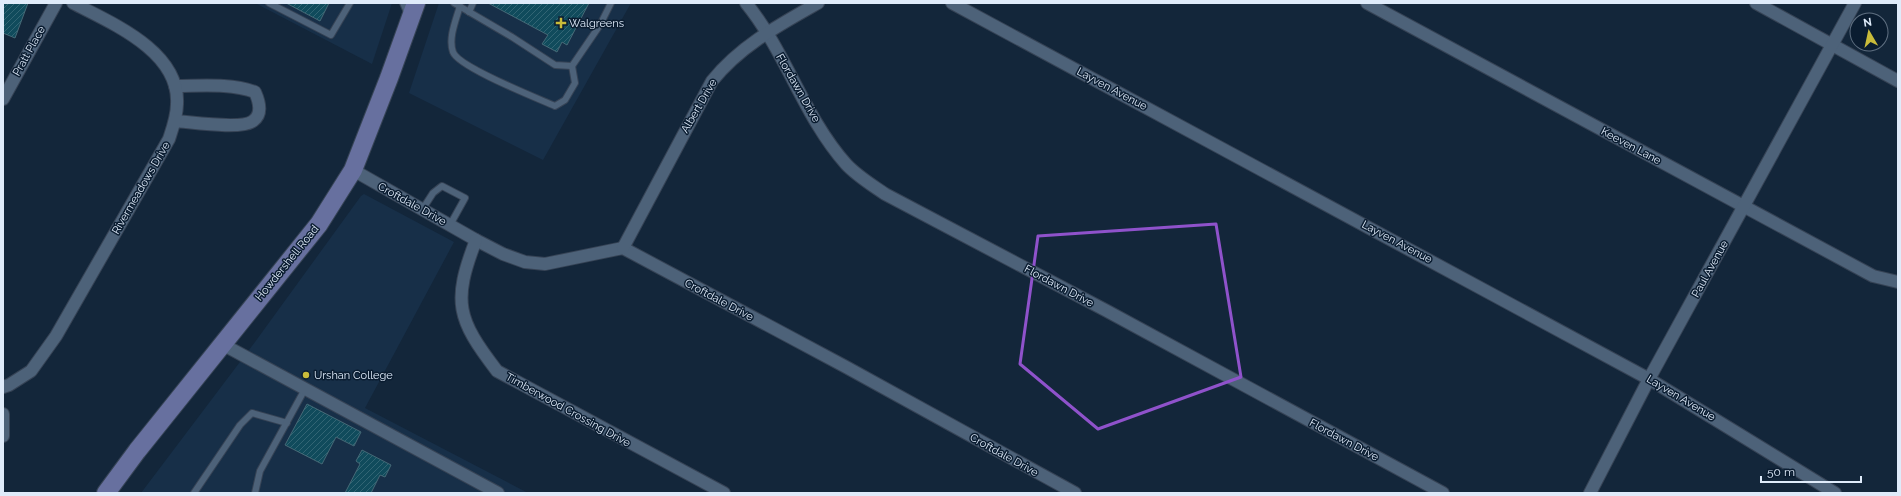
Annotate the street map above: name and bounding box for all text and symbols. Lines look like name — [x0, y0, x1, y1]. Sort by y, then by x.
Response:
north arrow — [1849, 12, 1889, 52]
text: N — [1862, 16, 1873, 30]
place label: Walgreens — [569, 17, 624, 30]
marker: Walgreens — [556, 18, 566, 28]
street label: Pratt Place — [10, 23, 48, 78]
street label: Flordawn Drive — [773, 51, 823, 125]
street label: Layven Avenue — [1075, 65, 1150, 113]
street label: Albert Drive — [678, 76, 720, 135]
street label: Keeven Lane — [1599, 125, 1664, 168]
street label: Rivermeadows Drive — [109, 139, 173, 236]
street label: Croftdale Drive — [376, 180, 449, 228]
street label: Layven Avenue — [1360, 218, 1435, 266]
street label: Howdershell Road — [253, 223, 322, 303]
street label: Paul Avenue — [1689, 238, 1731, 300]
street label: Flordawn Drive — [1022, 262, 1096, 310]
street label: Croftdale Drive — [682, 276, 756, 324]
place label: Urshan College — [314, 369, 393, 382]
marker: Urshan College — [301, 370, 311, 380]
street label: Timberwood Crossing Drive — [503, 370, 633, 450]
street label: Layven Avenue — [1644, 372, 1718, 424]
street label: Flordawn Drive — [1307, 416, 1381, 464]
street label: Croftdale Drive — [968, 431, 1041, 479]
scale bar — [1761, 458, 1861, 484]
text: 50 m — [1767, 465, 1795, 479]

